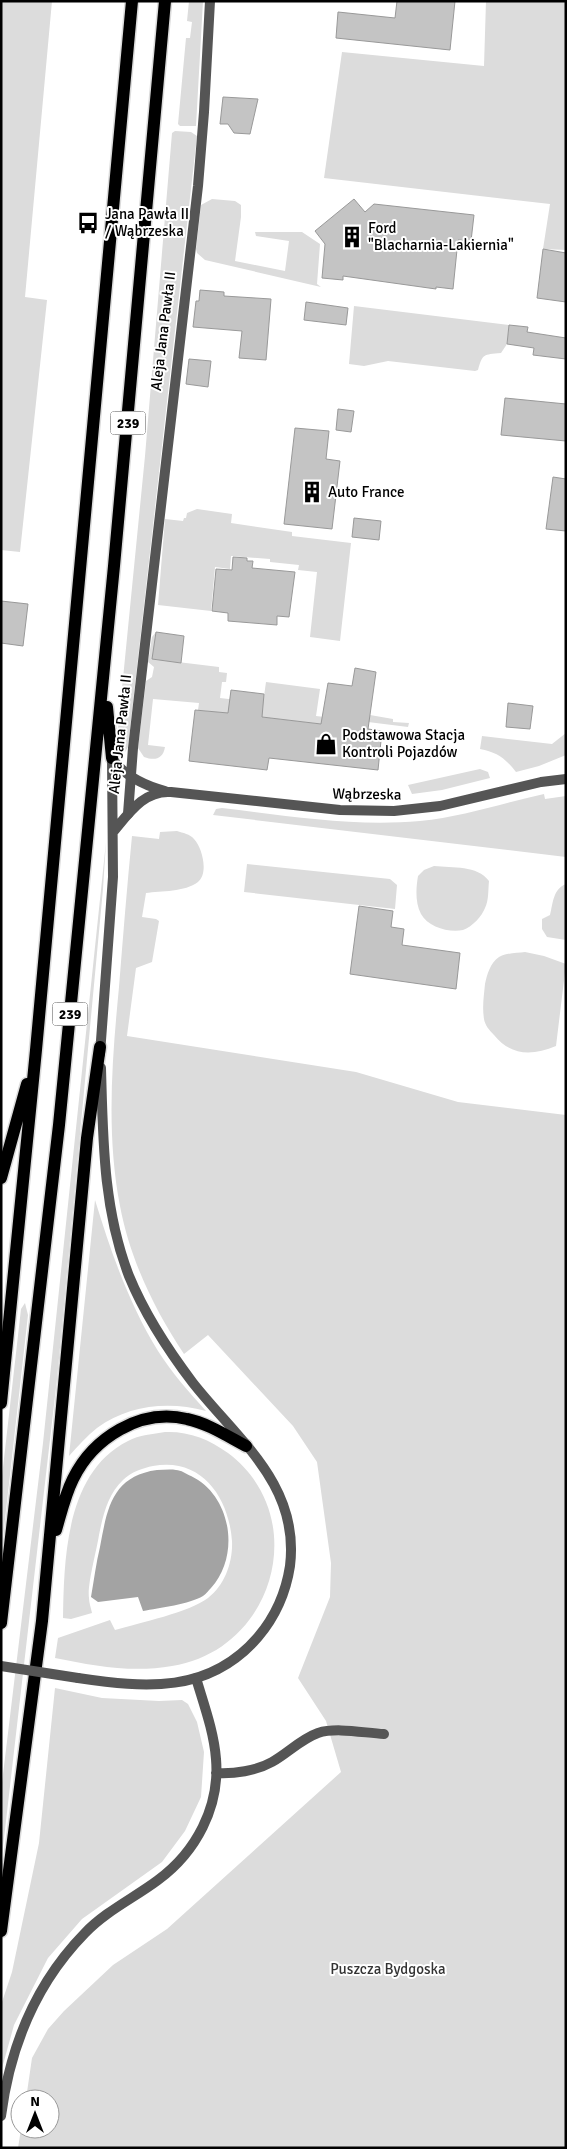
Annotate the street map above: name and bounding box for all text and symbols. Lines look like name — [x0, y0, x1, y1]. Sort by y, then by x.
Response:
place label: Jana Pawła II / Wąbrzeska — [105, 205, 189, 240]
bus stop icon: Jana Pawła II / Wąbrzeska — [75, 210, 101, 236]
place label: Ford "Blacharnia-Lakiernia" — [368, 219, 514, 254]
building icon: Ford "Blacharnia-Lakiernia" — [339, 224, 365, 250]
street label: Aleja Jana Pawła II — [147, 270, 179, 392]
road number: 239 — [110, 412, 146, 434]
building icon: Auto France — [299, 479, 325, 505]
place label: Auto France — [328, 483, 405, 501]
street label: Aleja Jana Pawła II — [105, 673, 135, 795]
place label: Podstawowa Stacja Kontroli Pojazdów — [342, 726, 465, 761]
shop icon: Podstawowa Stacja Kontroli Pojazdów — [313, 731, 339, 757]
street label: Wąbrzeska — [332, 784, 402, 804]
road number: 239 — [52, 1002, 88, 1026]
park label: Puszcza Bydgoska — [330, 1960, 446, 1978]
north arrow — [10, 2089, 60, 2139]
text: N — [30, 2093, 40, 2110]

